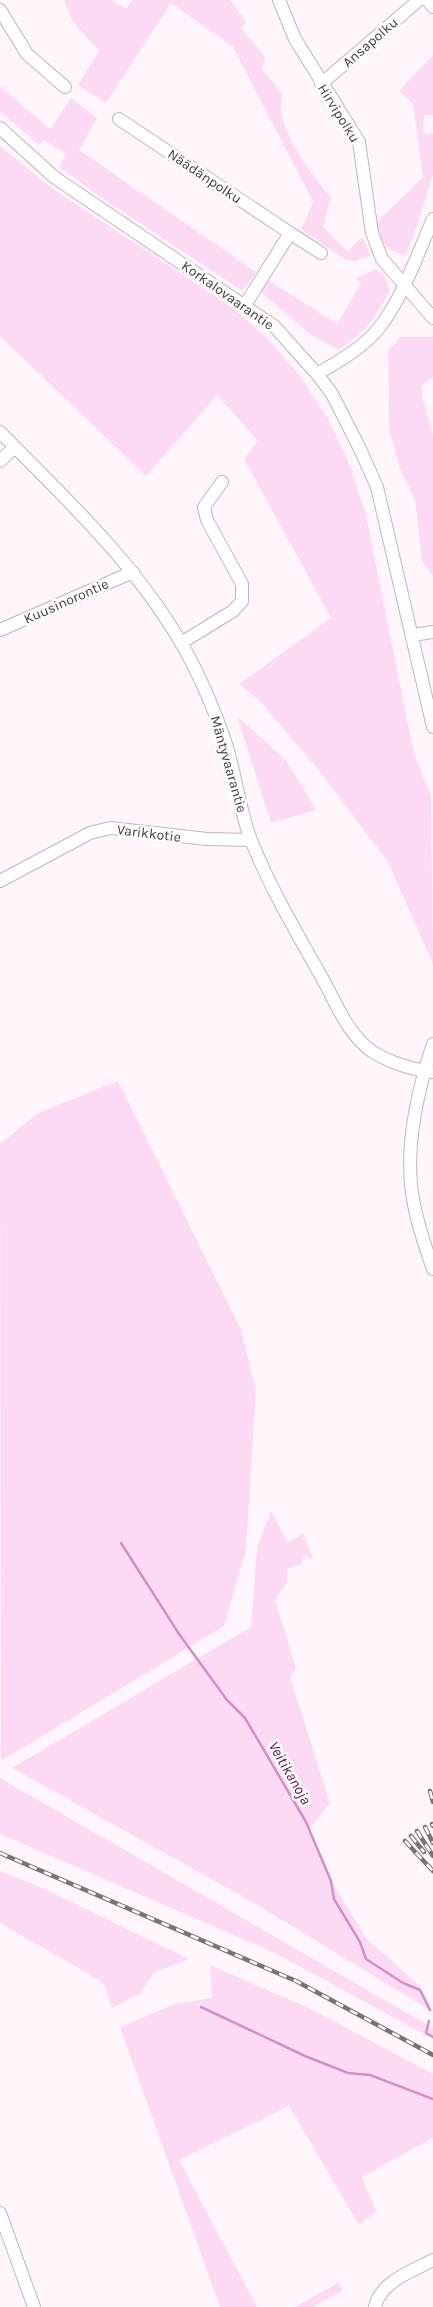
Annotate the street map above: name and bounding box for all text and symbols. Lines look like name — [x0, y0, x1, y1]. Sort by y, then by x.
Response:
street label: Ansapolku — [339, 14, 401, 71]
street label: Hirvipolku — [314, 81, 363, 146]
street label: Näädänpolku — [165, 145, 245, 207]
street label: Korkalovaarantie — [178, 257, 277, 334]
street label: Kuusinorontie — [21, 575, 111, 628]
street label: Mäntyvaarantie — [207, 714, 250, 815]
street label: Varikkotie — [116, 821, 182, 846]
water label: Veitikanoja — [265, 1738, 315, 1808]

